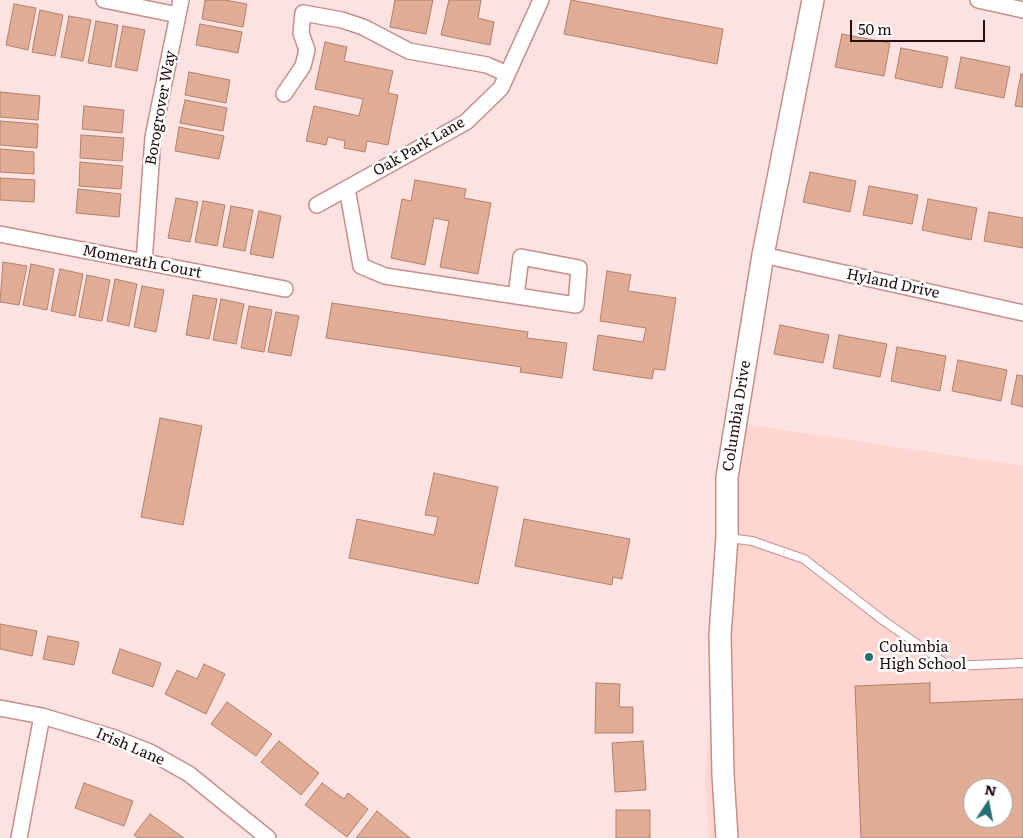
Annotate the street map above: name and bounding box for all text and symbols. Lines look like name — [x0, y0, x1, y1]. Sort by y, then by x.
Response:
scale bar — [853, 10, 988, 42]
text: 50 m — [858, 17, 892, 40]
street label: Borogrover Way — [142, 49, 180, 167]
street label: Oak Park Lane — [370, 114, 468, 180]
street label: Momerath Court — [81, 242, 203, 282]
street label: Hyland Drive — [845, 265, 941, 303]
street label: Columbia Drive — [719, 359, 755, 473]
place label: Columbia High School — [879, 639, 966, 674]
marker: Columbia High School — [863, 651, 875, 663]
street label: Irish Lane — [93, 724, 167, 770]
north arrow — [963, 778, 1013, 828]
text: N — [983, 778, 998, 800]

